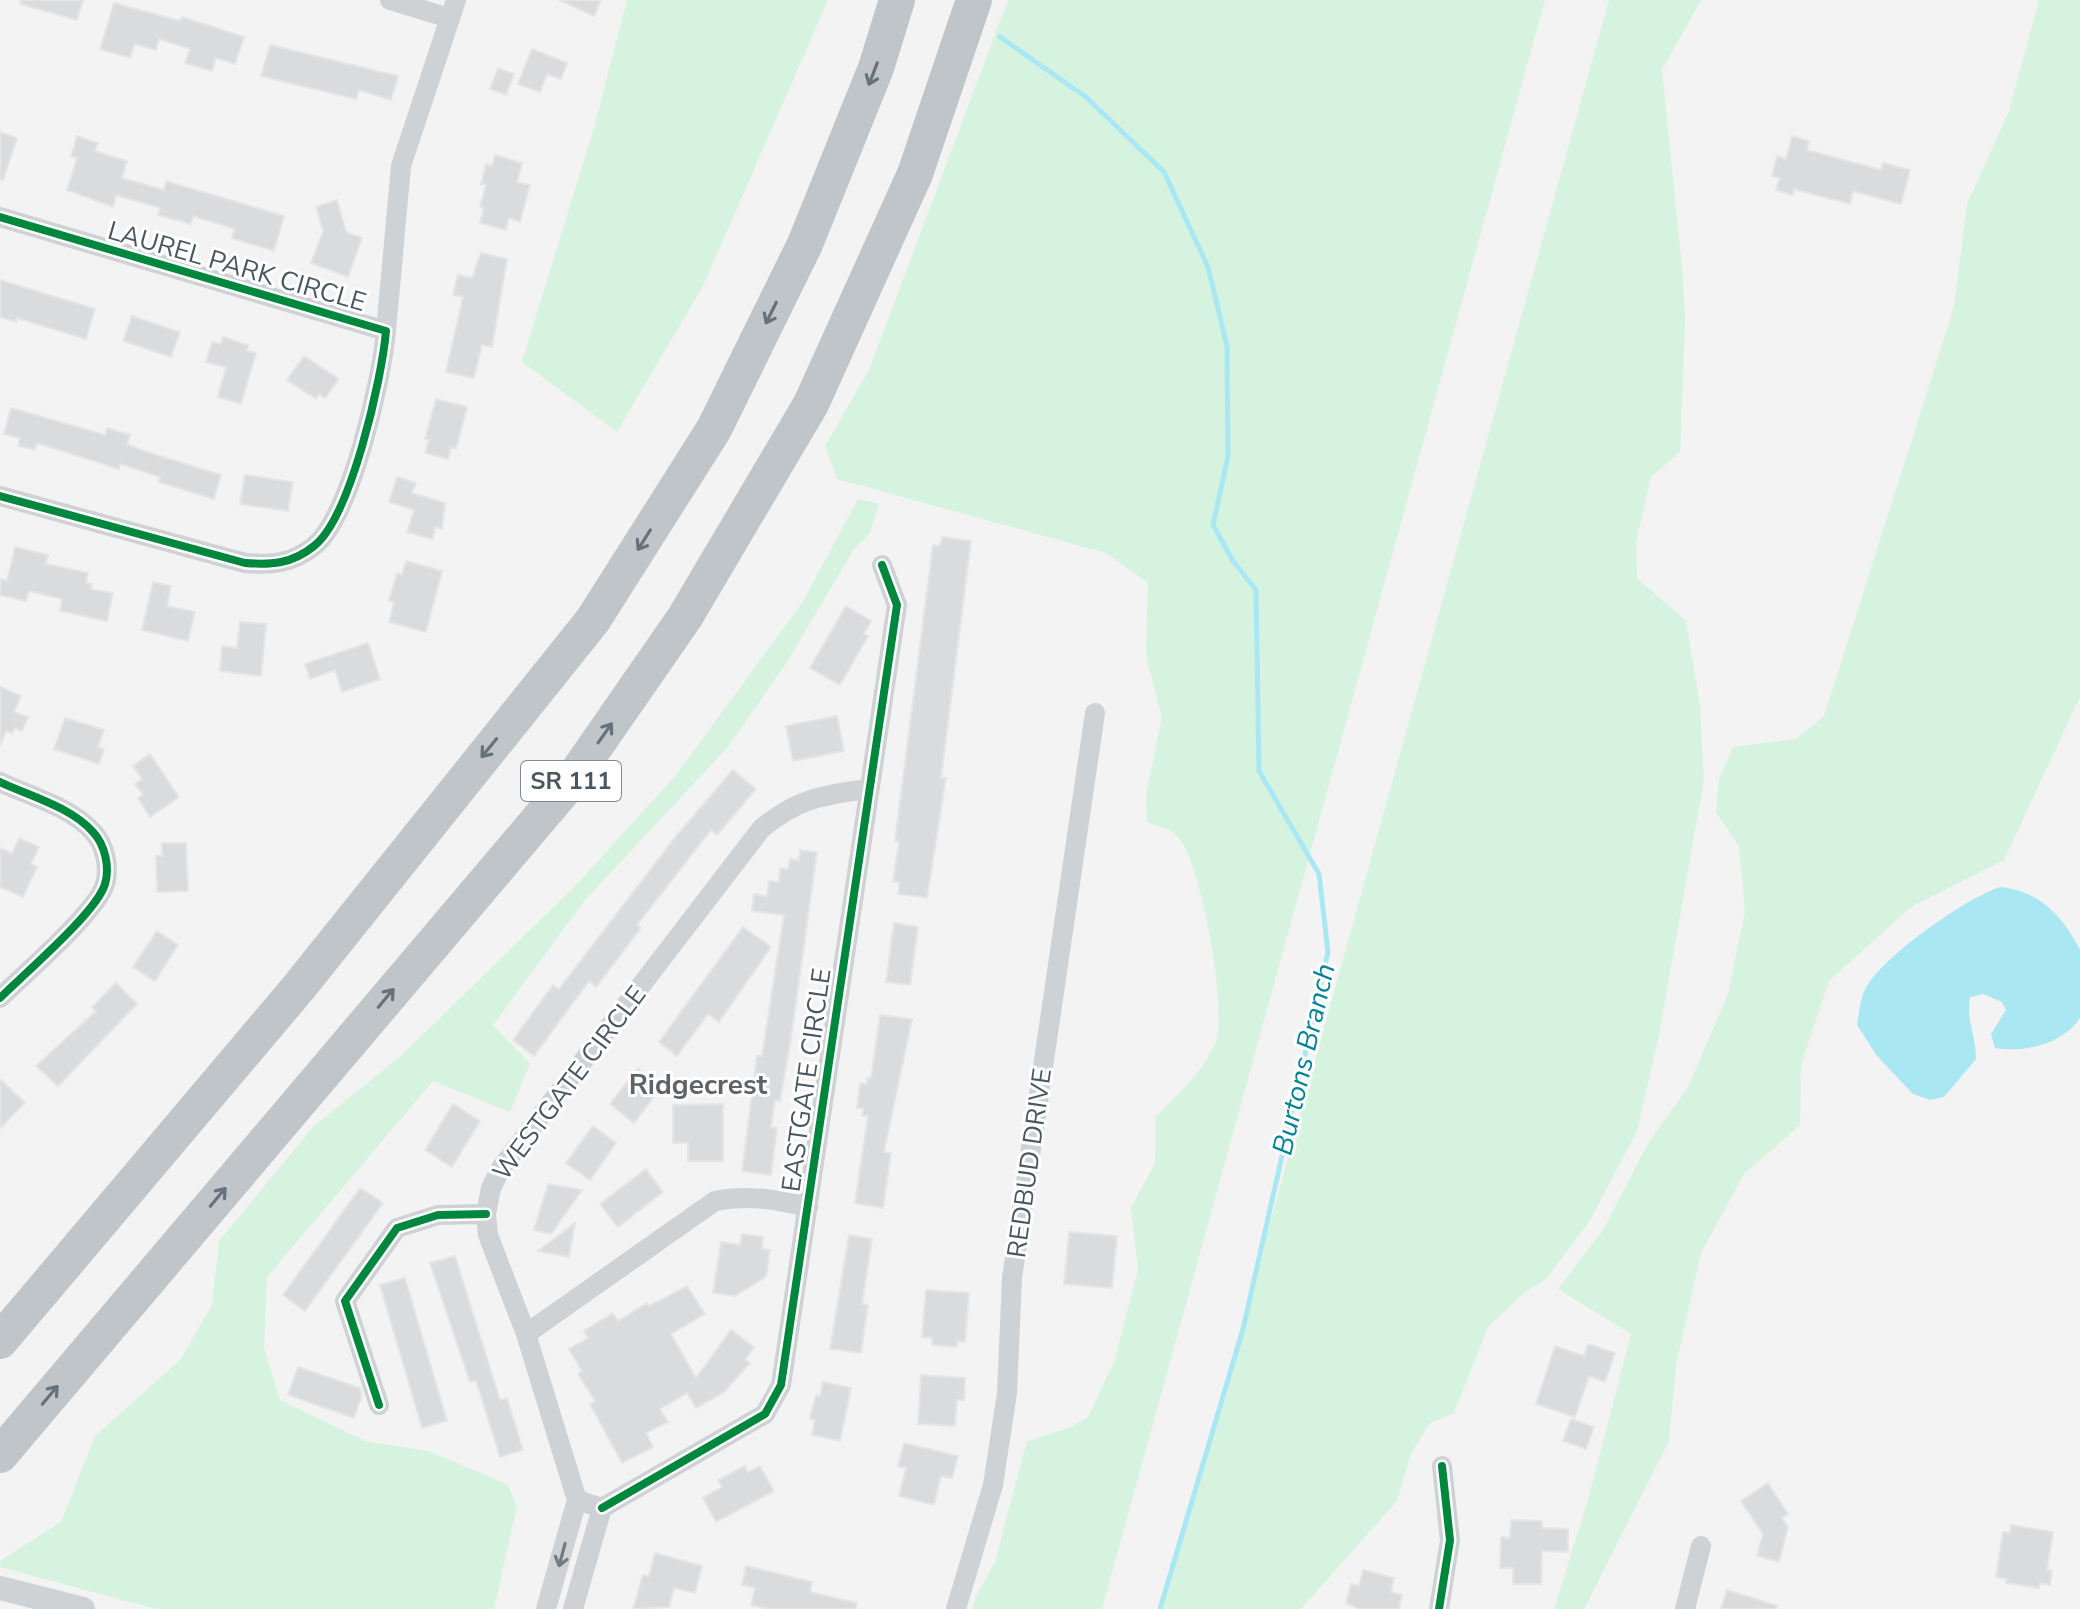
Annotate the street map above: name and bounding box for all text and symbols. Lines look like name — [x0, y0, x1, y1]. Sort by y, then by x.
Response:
one-way arrow — [865, 61, 879, 86]
street label: LAUREL PARK CIRCLE — [104, 213, 370, 320]
one-way arrow — [763, 301, 778, 325]
one-way arrow — [635, 528, 652, 550]
one-way arrow — [597, 722, 613, 744]
one-way arrow — [481, 737, 498, 758]
road number: SR 111 — [521, 761, 621, 801]
water label: Burtons Branch — [1263, 960, 1344, 1159]
street label: EASTGATE CIRCLE — [773, 966, 839, 1194]
street label: WESTGATE CIRCLE — [485, 979, 654, 1188]
one-way arrow — [377, 989, 395, 1009]
district label: Ridgecrest — [629, 1066, 768, 1104]
street label: REDBUD DRIVE — [999, 1066, 1060, 1260]
one-way arrow — [209, 1187, 227, 1207]
one-way arrow — [41, 1385, 59, 1406]
one-way arrow — [553, 1541, 568, 1567]

